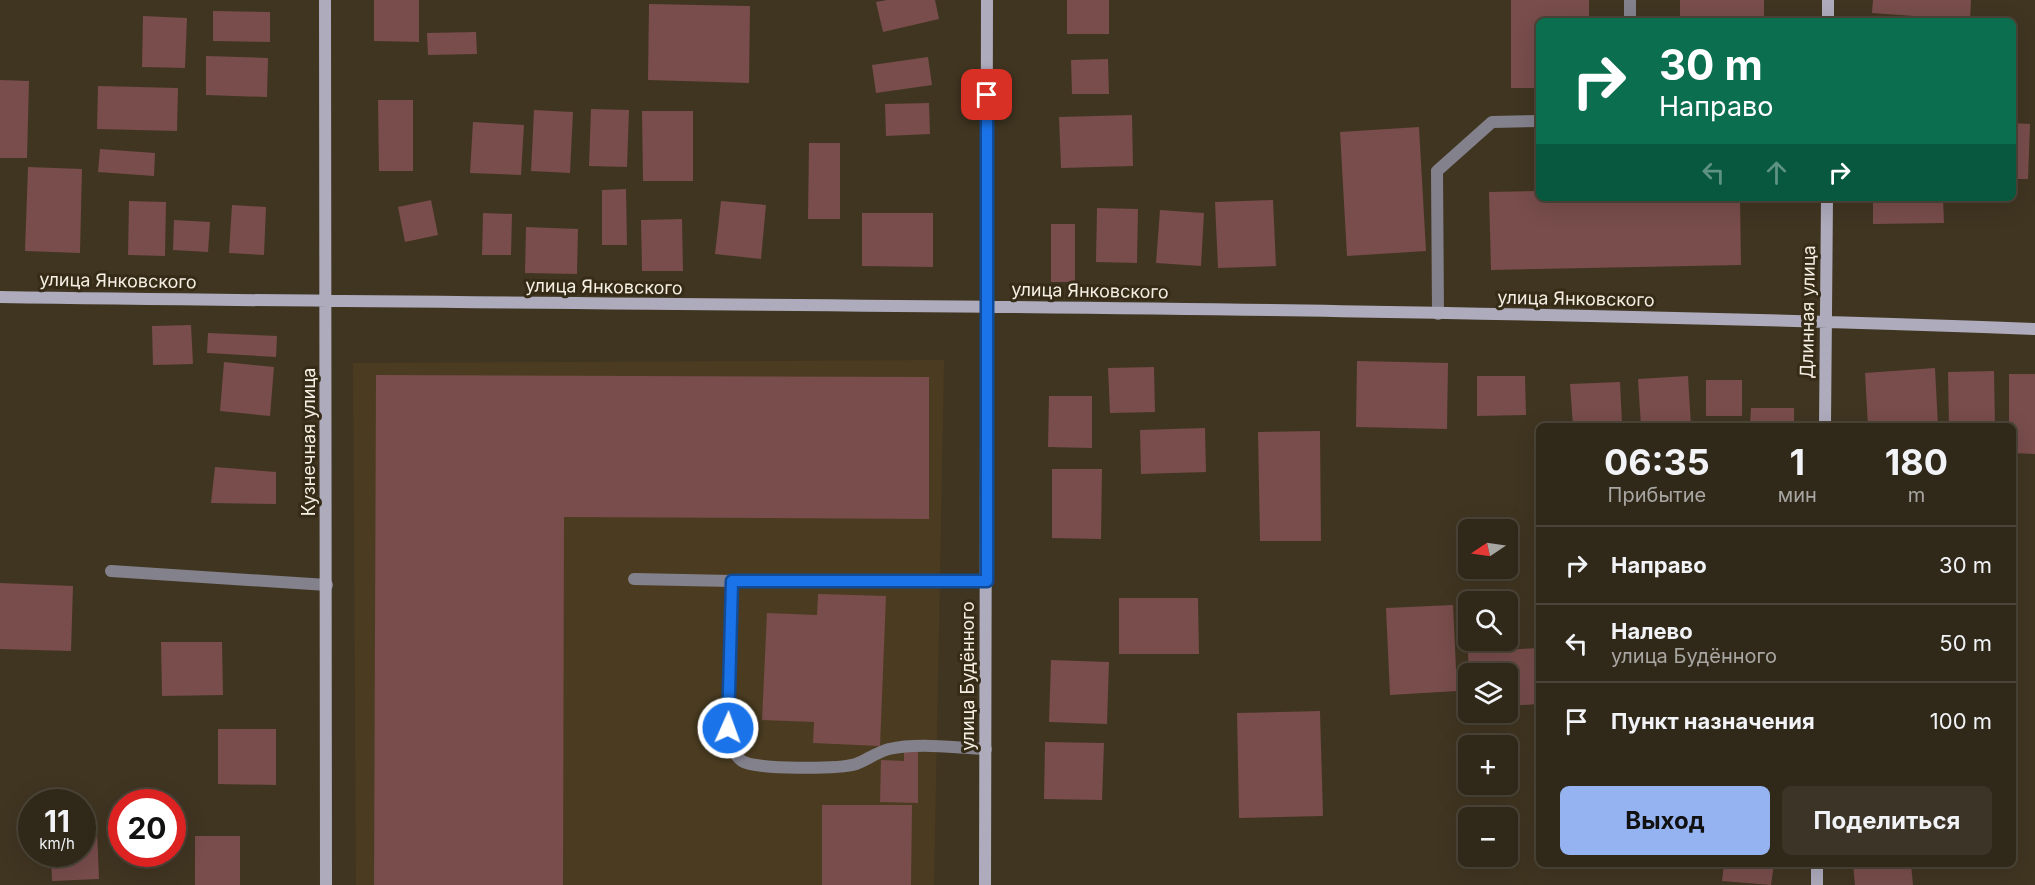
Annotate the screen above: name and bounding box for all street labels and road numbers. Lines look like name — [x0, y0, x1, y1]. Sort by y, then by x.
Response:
street label: Длинная улица — [1796, 245, 1819, 379]
street label: улица Янковского — [39, 269, 197, 292]
street label: улица Янковского — [525, 275, 683, 298]
street label: улица Янковского — [1011, 279, 1169, 302]
street label: улица Янковского — [1497, 287, 1655, 310]
street label: Кузнечная улица — [298, 368, 319, 516]
street label: улица Будённого — [957, 601, 978, 751]

